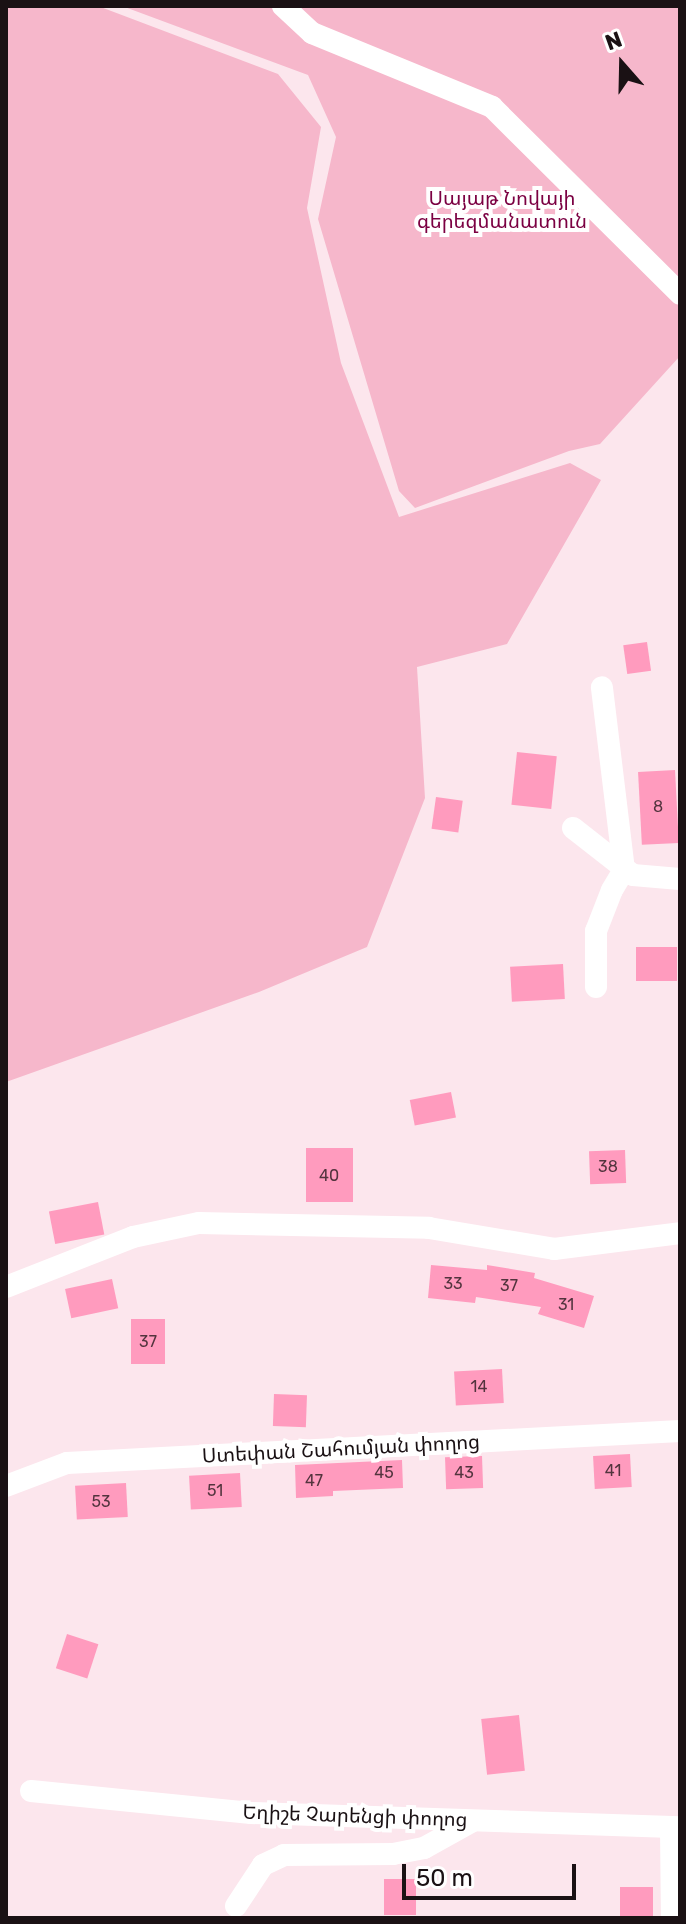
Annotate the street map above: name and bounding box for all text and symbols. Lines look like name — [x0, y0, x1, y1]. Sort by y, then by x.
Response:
north arrow — [582, 24, 662, 104]
text: N — [602, 26, 626, 56]
park label: Սայաթ Նովայի գերեզմանատուն — [417, 187, 587, 234]
house number: 8 — [653, 797, 663, 817]
house number: 38 — [598, 1157, 618, 1177]
house number: 40 — [319, 1166, 339, 1186]
house number: 33 — [443, 1274, 463, 1294]
house number: 37 — [500, 1276, 518, 1296]
house number: 31 — [558, 1295, 574, 1315]
house number: 37 — [139, 1332, 157, 1352]
house number: 14 — [471, 1377, 487, 1397]
street label: Ստեփան Շահումյան փողոց — [201, 1430, 481, 1468]
house number: 41 — [605, 1461, 621, 1481]
house number: 45 — [374, 1463, 394, 1483]
house number: 43 — [454, 1463, 474, 1483]
house number: 47 — [305, 1471, 323, 1491]
house number: 51 — [207, 1481, 223, 1501]
house number: 53 — [91, 1492, 111, 1512]
street label: Եղիշե Չարենցի փողոց — [242, 1800, 468, 1832]
scale bar — [406, 1848, 580, 1898]
text: 50 m — [416, 1864, 473, 1892]

